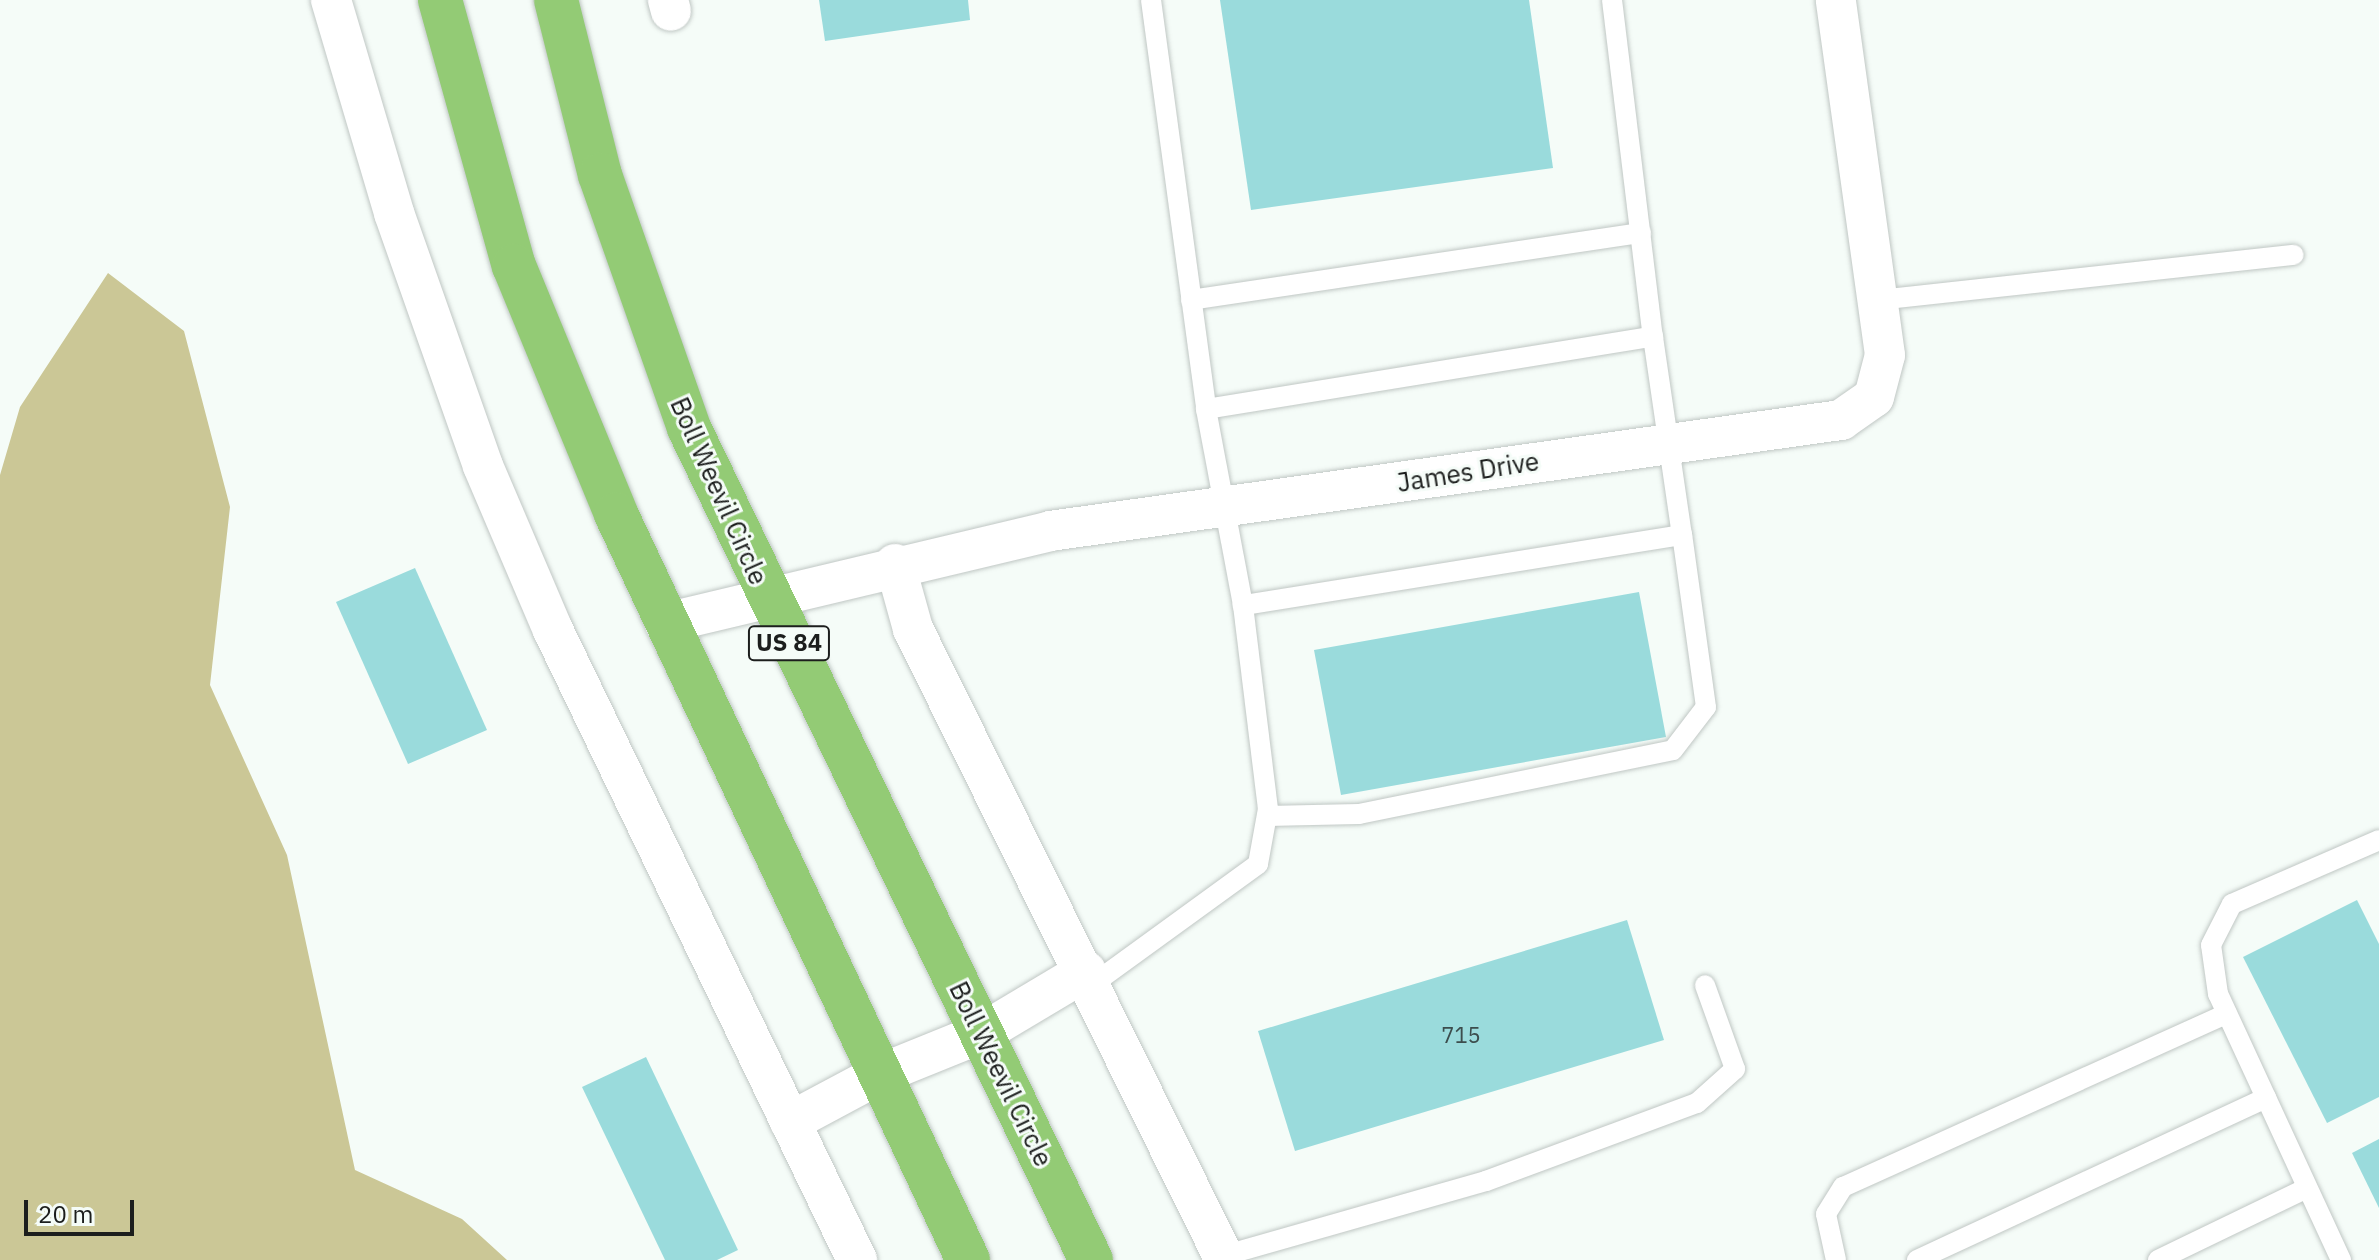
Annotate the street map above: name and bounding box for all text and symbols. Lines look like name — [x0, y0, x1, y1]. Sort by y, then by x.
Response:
street label: Boll Weevil Circle — [664, 392, 774, 590]
street label: James Drive — [1395, 445, 1541, 499]
road number: US 84 — [747, 623, 831, 663]
street label: Boll Weevil Circle — [943, 976, 1059, 1172]
house number: 715 — [1441, 1022, 1481, 1048]
scale bar — [28, 1184, 138, 1234]
text: 20 m — [38, 1198, 93, 1230]

